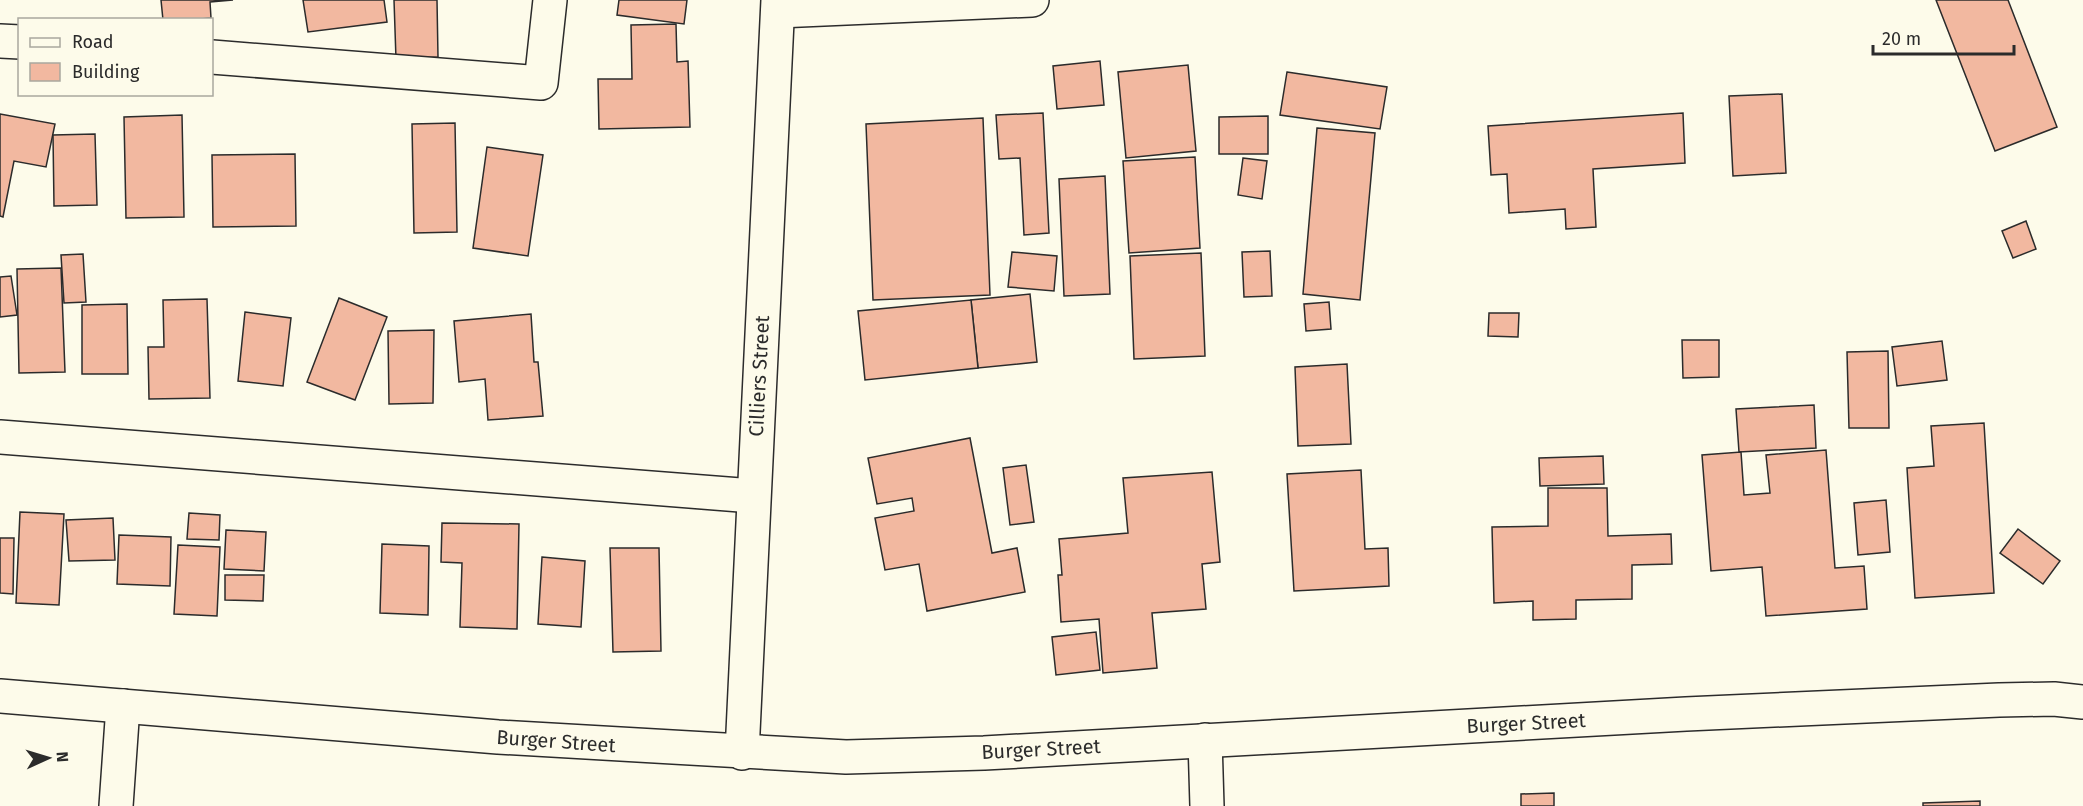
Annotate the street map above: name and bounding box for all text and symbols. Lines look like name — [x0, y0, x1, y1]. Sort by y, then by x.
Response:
legend — [18, 18, 213, 96]
scale bar — [1873, 18, 2014, 56]
text: 20 m — [1882, 28, 1921, 50]
text: Road — [72, 31, 114, 53]
text: Building — [72, 61, 140, 83]
street label: Cilliers Street — [744, 314, 774, 437]
street label: Burger Street — [1466, 708, 1587, 738]
street label: Burger Street — [496, 725, 617, 757]
north arrow — [18, 728, 78, 788]
street label: Burger Street — [981, 734, 1102, 764]
text: N — [53, 751, 72, 763]

